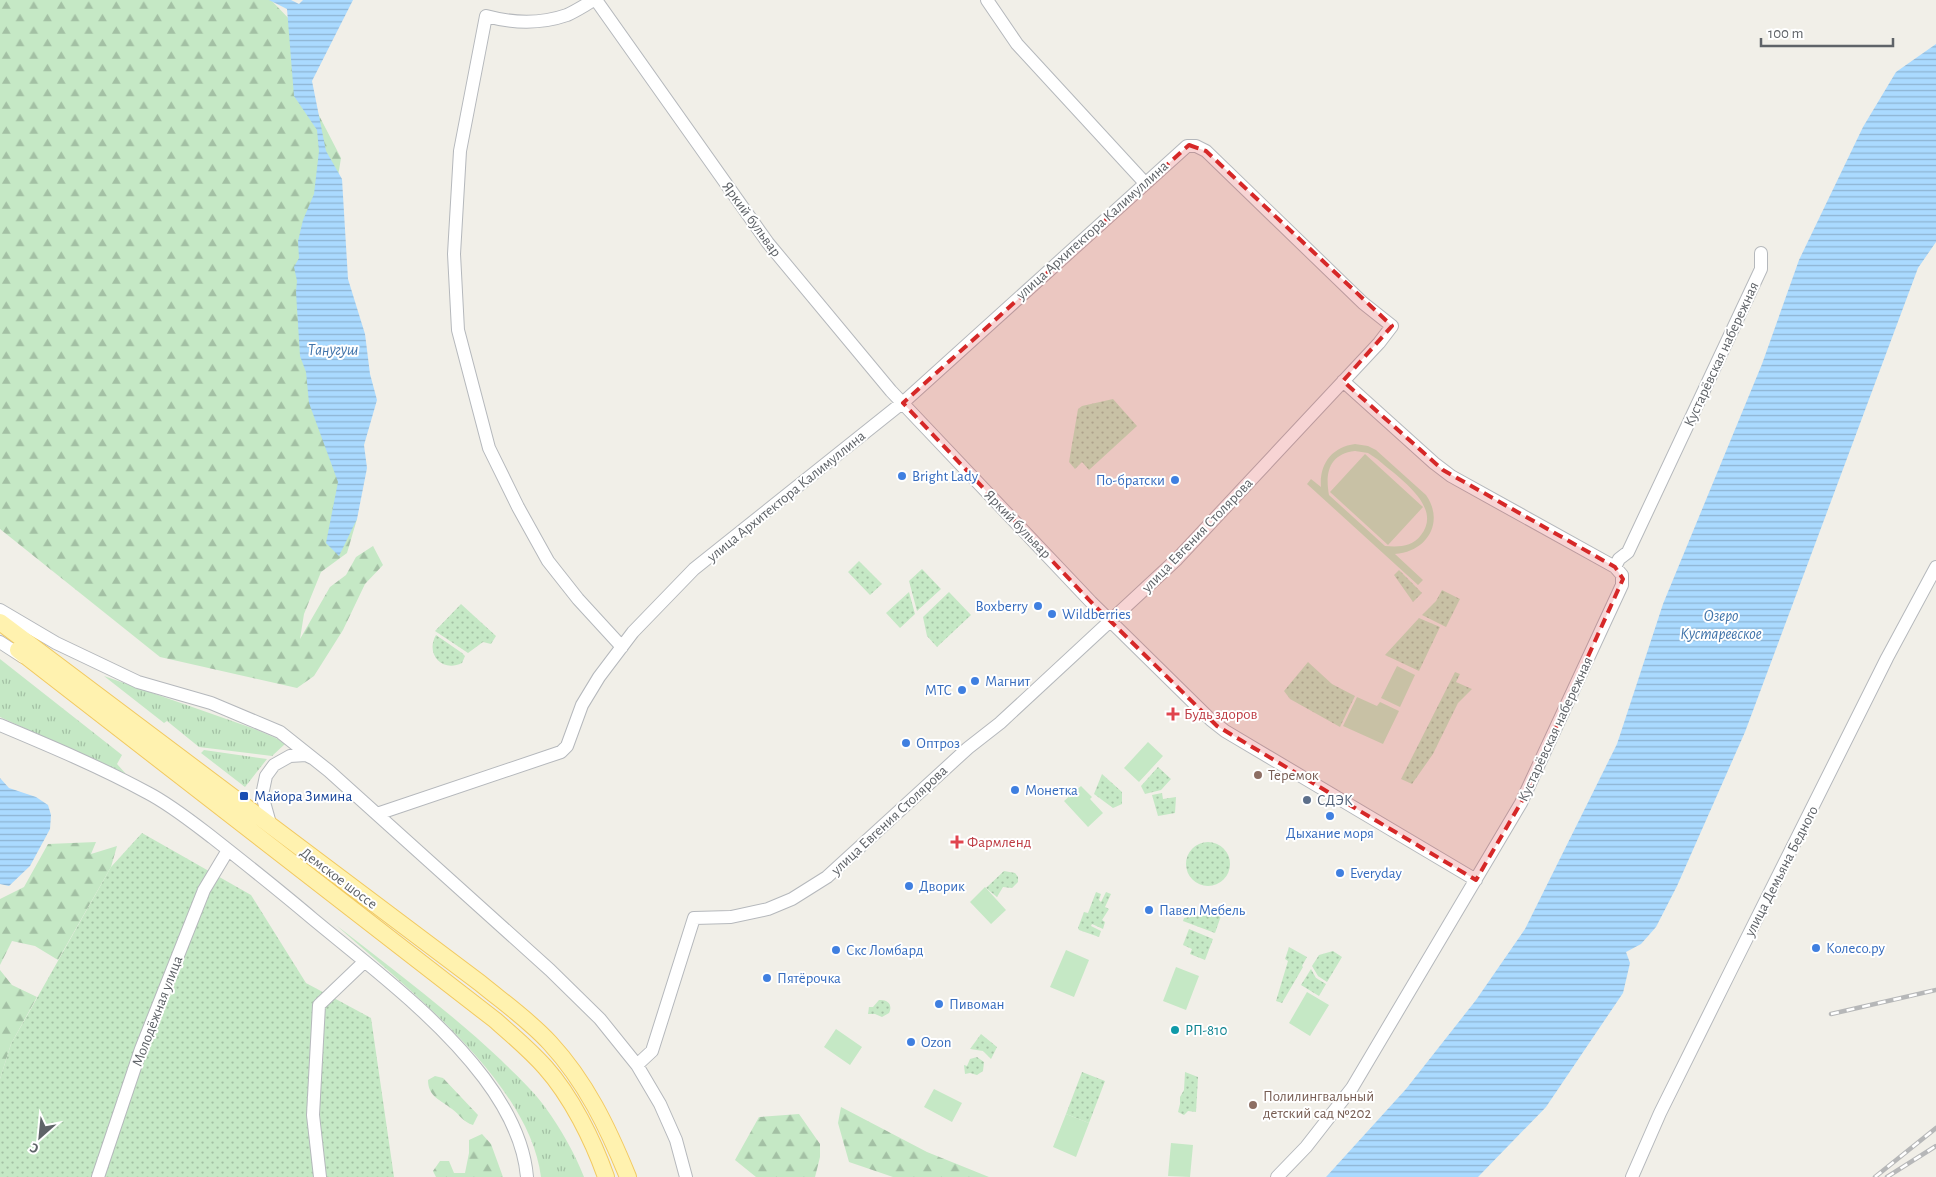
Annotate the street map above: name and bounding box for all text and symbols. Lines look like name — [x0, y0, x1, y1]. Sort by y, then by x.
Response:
scale bar — [1761, 15, 1894, 47]
text: 100 m — [1768, 26, 1803, 41]
street label: улица Архитектора Калимуллина — [1013, 158, 1171, 303]
street label: Яркий бульвар — [719, 179, 784, 260]
street label: Кустарёвская набережная — [1681, 279, 1762, 429]
water label: Танугуш — [308, 342, 358, 358]
street label: улица Архитектора Калимуллина — [704, 428, 868, 565]
place label: Bright Lady — [912, 469, 979, 484]
marker: Bright Lady — [896, 470, 908, 482]
place label: По-братски — [1096, 473, 1165, 488]
marker: По-братски — [1169, 474, 1181, 486]
street label: улица Евгения Столярова — [1138, 475, 1256, 596]
street label: Яркий бульвар — [981, 487, 1054, 562]
place label: Boxberry — [976, 599, 1029, 614]
marker: Boxberry — [1032, 600, 1044, 612]
place label: Wildberries — [1062, 607, 1131, 622]
marker: Wildberries — [1046, 608, 1058, 620]
water label: Озеро Кустаревское — [1680, 608, 1762, 643]
street label: Кустарёвская набережная — [1515, 654, 1596, 804]
place label: Магнит — [985, 674, 1031, 689]
marker: Магнит — [969, 675, 981, 687]
place label: МТС — [925, 683, 952, 698]
marker: МТС — [956, 684, 968, 696]
marker: Будь здоров — [1166, 707, 1180, 721]
place label: Будь здоров — [1184, 707, 1257, 722]
place label: Оптроз — [916, 736, 960, 751]
marker: Оптроз — [900, 737, 912, 749]
street label: улица Евгения Столярова — [828, 763, 950, 879]
place label: Теремок — [1268, 768, 1319, 783]
marker: Теремок — [1252, 769, 1264, 781]
place label: Монетка — [1025, 783, 1078, 798]
marker: Монетка — [1009, 784, 1021, 796]
place label: Майора Зимина — [254, 789, 352, 804]
marker: Майора Зимина — [238, 790, 250, 802]
place label: СДЭК — [1317, 793, 1353, 808]
marker: СДЭК — [1301, 794, 1313, 806]
street label: улица Демьяна Бедного — [1742, 803, 1821, 940]
marker: Дыхание моря — [1324, 810, 1336, 822]
place label: Дыхание моря — [1286, 826, 1374, 841]
place label: Фармленд — [967, 835, 1031, 850]
marker: Фармленд — [951, 836, 963, 848]
street label: Демское шоссе — [297, 845, 380, 912]
place label: Everyday — [1350, 866, 1403, 881]
marker: Everyday — [1334, 867, 1346, 879]
place label: Дворик — [919, 879, 965, 894]
marker: Дворик — [903, 880, 915, 892]
place label: Павел Мебель — [1159, 903, 1246, 918]
marker: Павел Мебель — [1143, 904, 1155, 916]
place label: Колесо.ру — [1826, 941, 1885, 956]
marker: Колесо.ру — [1810, 942, 1822, 954]
place label: Скс Ломбард — [846, 943, 924, 958]
marker: Скс Ломбард — [830, 944, 842, 956]
street label: Молодёжная улица — [129, 954, 186, 1069]
place label: Пятёрочка — [777, 971, 841, 986]
marker: Пятёрочка — [761, 972, 773, 984]
place label: Пивоман — [949, 997, 1005, 1012]
marker: Пивоман — [933, 998, 945, 1010]
place label: РП-810 — [1185, 1023, 1227, 1038]
marker: РП-810 — [1169, 1024, 1181, 1036]
place label: Ozon — [921, 1035, 951, 1050]
marker: Ozon — [905, 1036, 917, 1048]
place label: Полилингвальный детский сад №202 — [1263, 1089, 1374, 1121]
marker: Полилингвальный детский сад №202 — [1247, 1099, 1259, 1111]
north arrow — [15, 1112, 65, 1162]
text: С — [28, 1140, 41, 1156]

